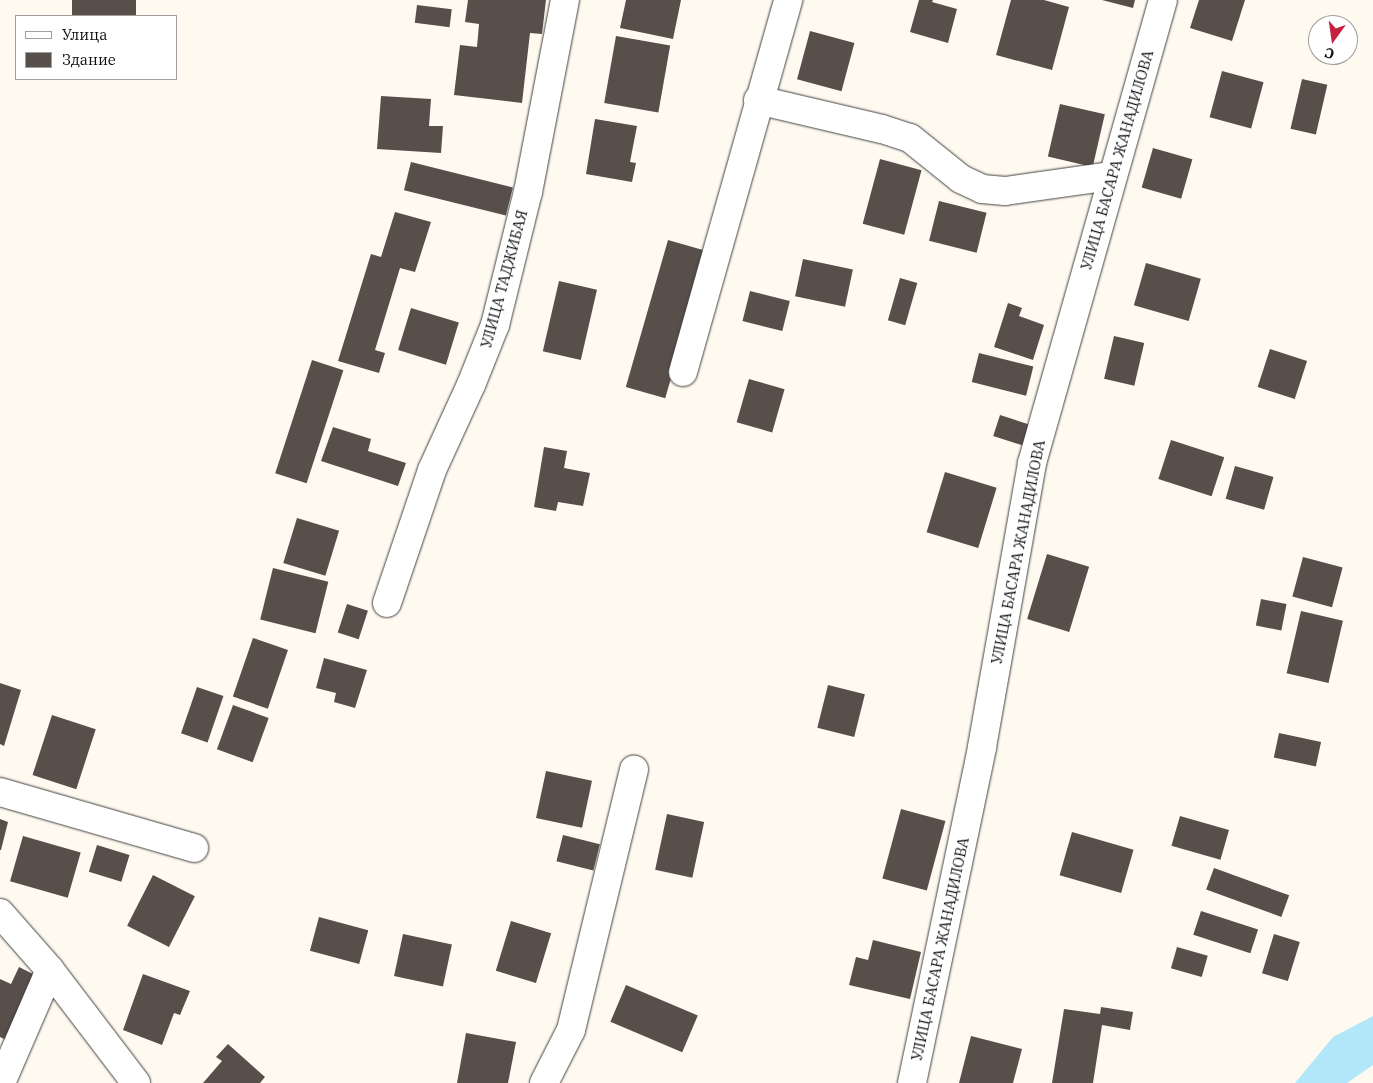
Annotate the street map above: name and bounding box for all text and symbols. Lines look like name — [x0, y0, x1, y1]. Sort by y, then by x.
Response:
legend — [15, 15, 178, 80]
north arrow — [1308, 15, 1358, 65]
text: Улица — [62, 25, 107, 44]
text: С — [1323, 44, 1336, 63]
street label: УЛИЦА БАСАРА ЖАНАДИЛОВА — [1077, 48, 1157, 272]
text: Здание — [62, 50, 116, 69]
street label: УЛИЦА ТАДЖИБАЯ — [477, 208, 531, 350]
street label: УЛИЦА БАСАРА ЖАНАДИЛОВА — [987, 438, 1049, 666]
street label: УЛИЦА БАСАРА ЖАНАДИЛОВА — [907, 836, 973, 1062]

